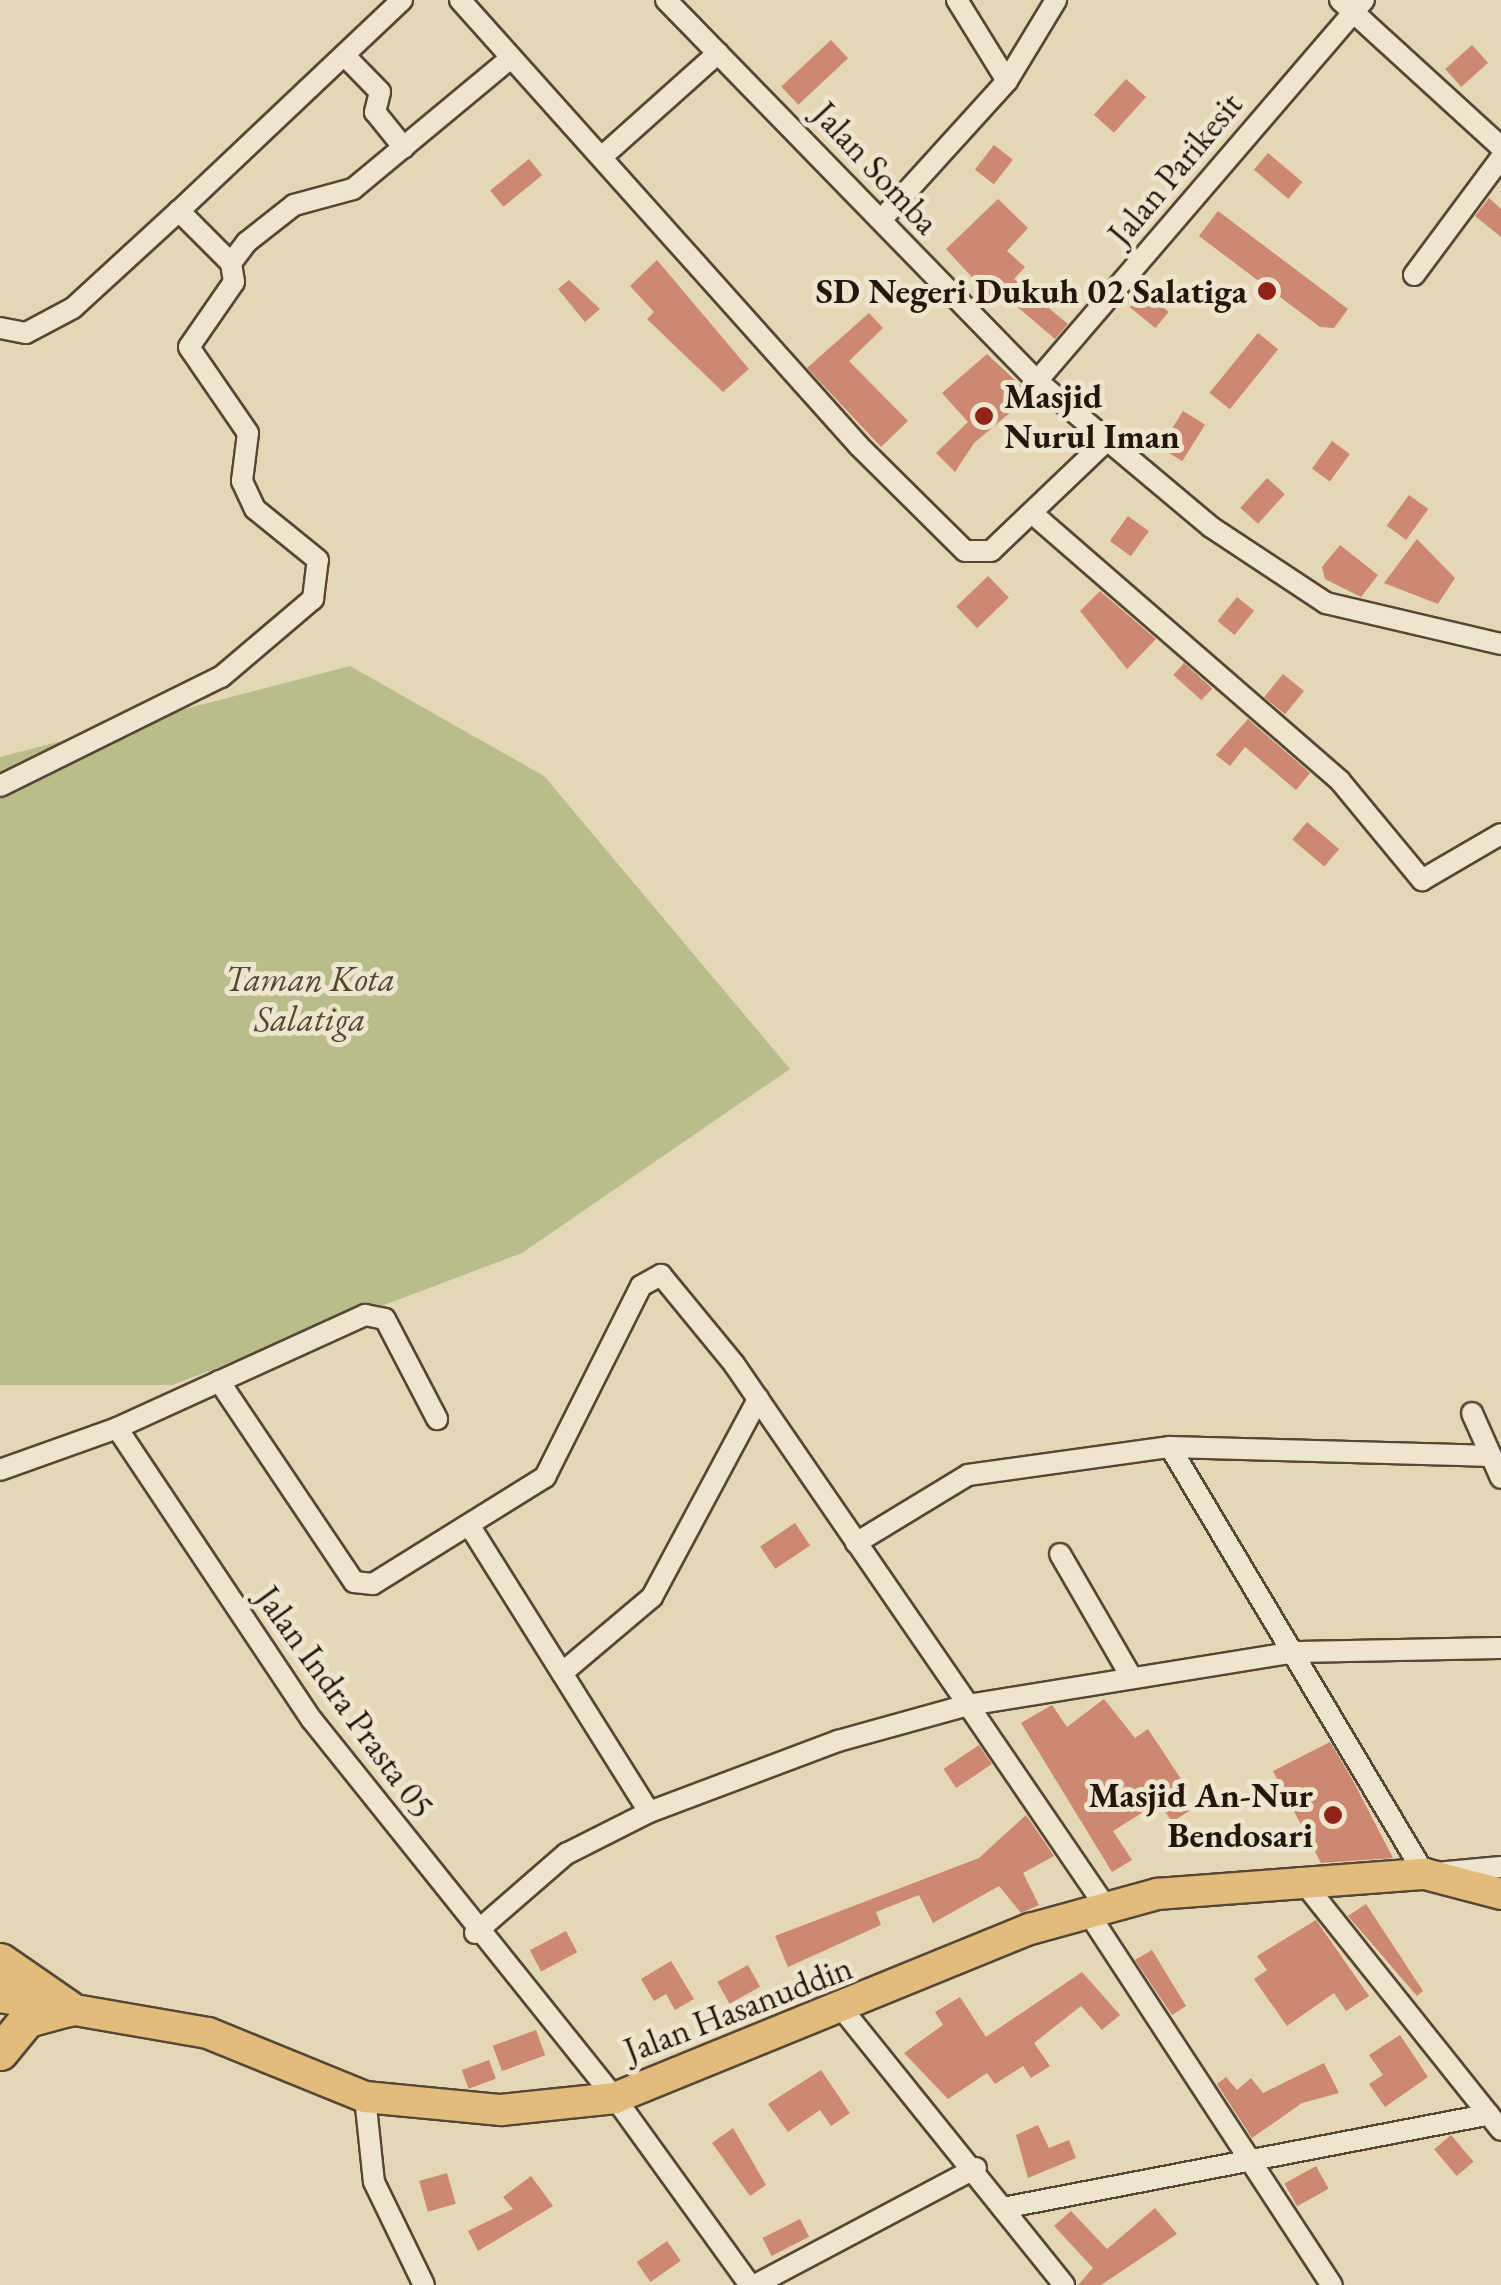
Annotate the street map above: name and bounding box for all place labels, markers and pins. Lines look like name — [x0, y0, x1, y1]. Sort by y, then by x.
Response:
place label: SD Negeri Dukuh 02 Salatiga — [816, 270, 1247, 312]
marker: SD Negeri Dukuh 02 Salatiga — [1256, 280, 1278, 302]
place label: Masjid Nurul Iman — [1004, 375, 1180, 457]
marker: Masjid Nurul Iman — [973, 405, 995, 427]
place label: Masjid An-Nur Bendosari — [1088, 1774, 1313, 1856]
marker: Masjid An-Nur Bendosari — [1322, 1804, 1344, 1826]

